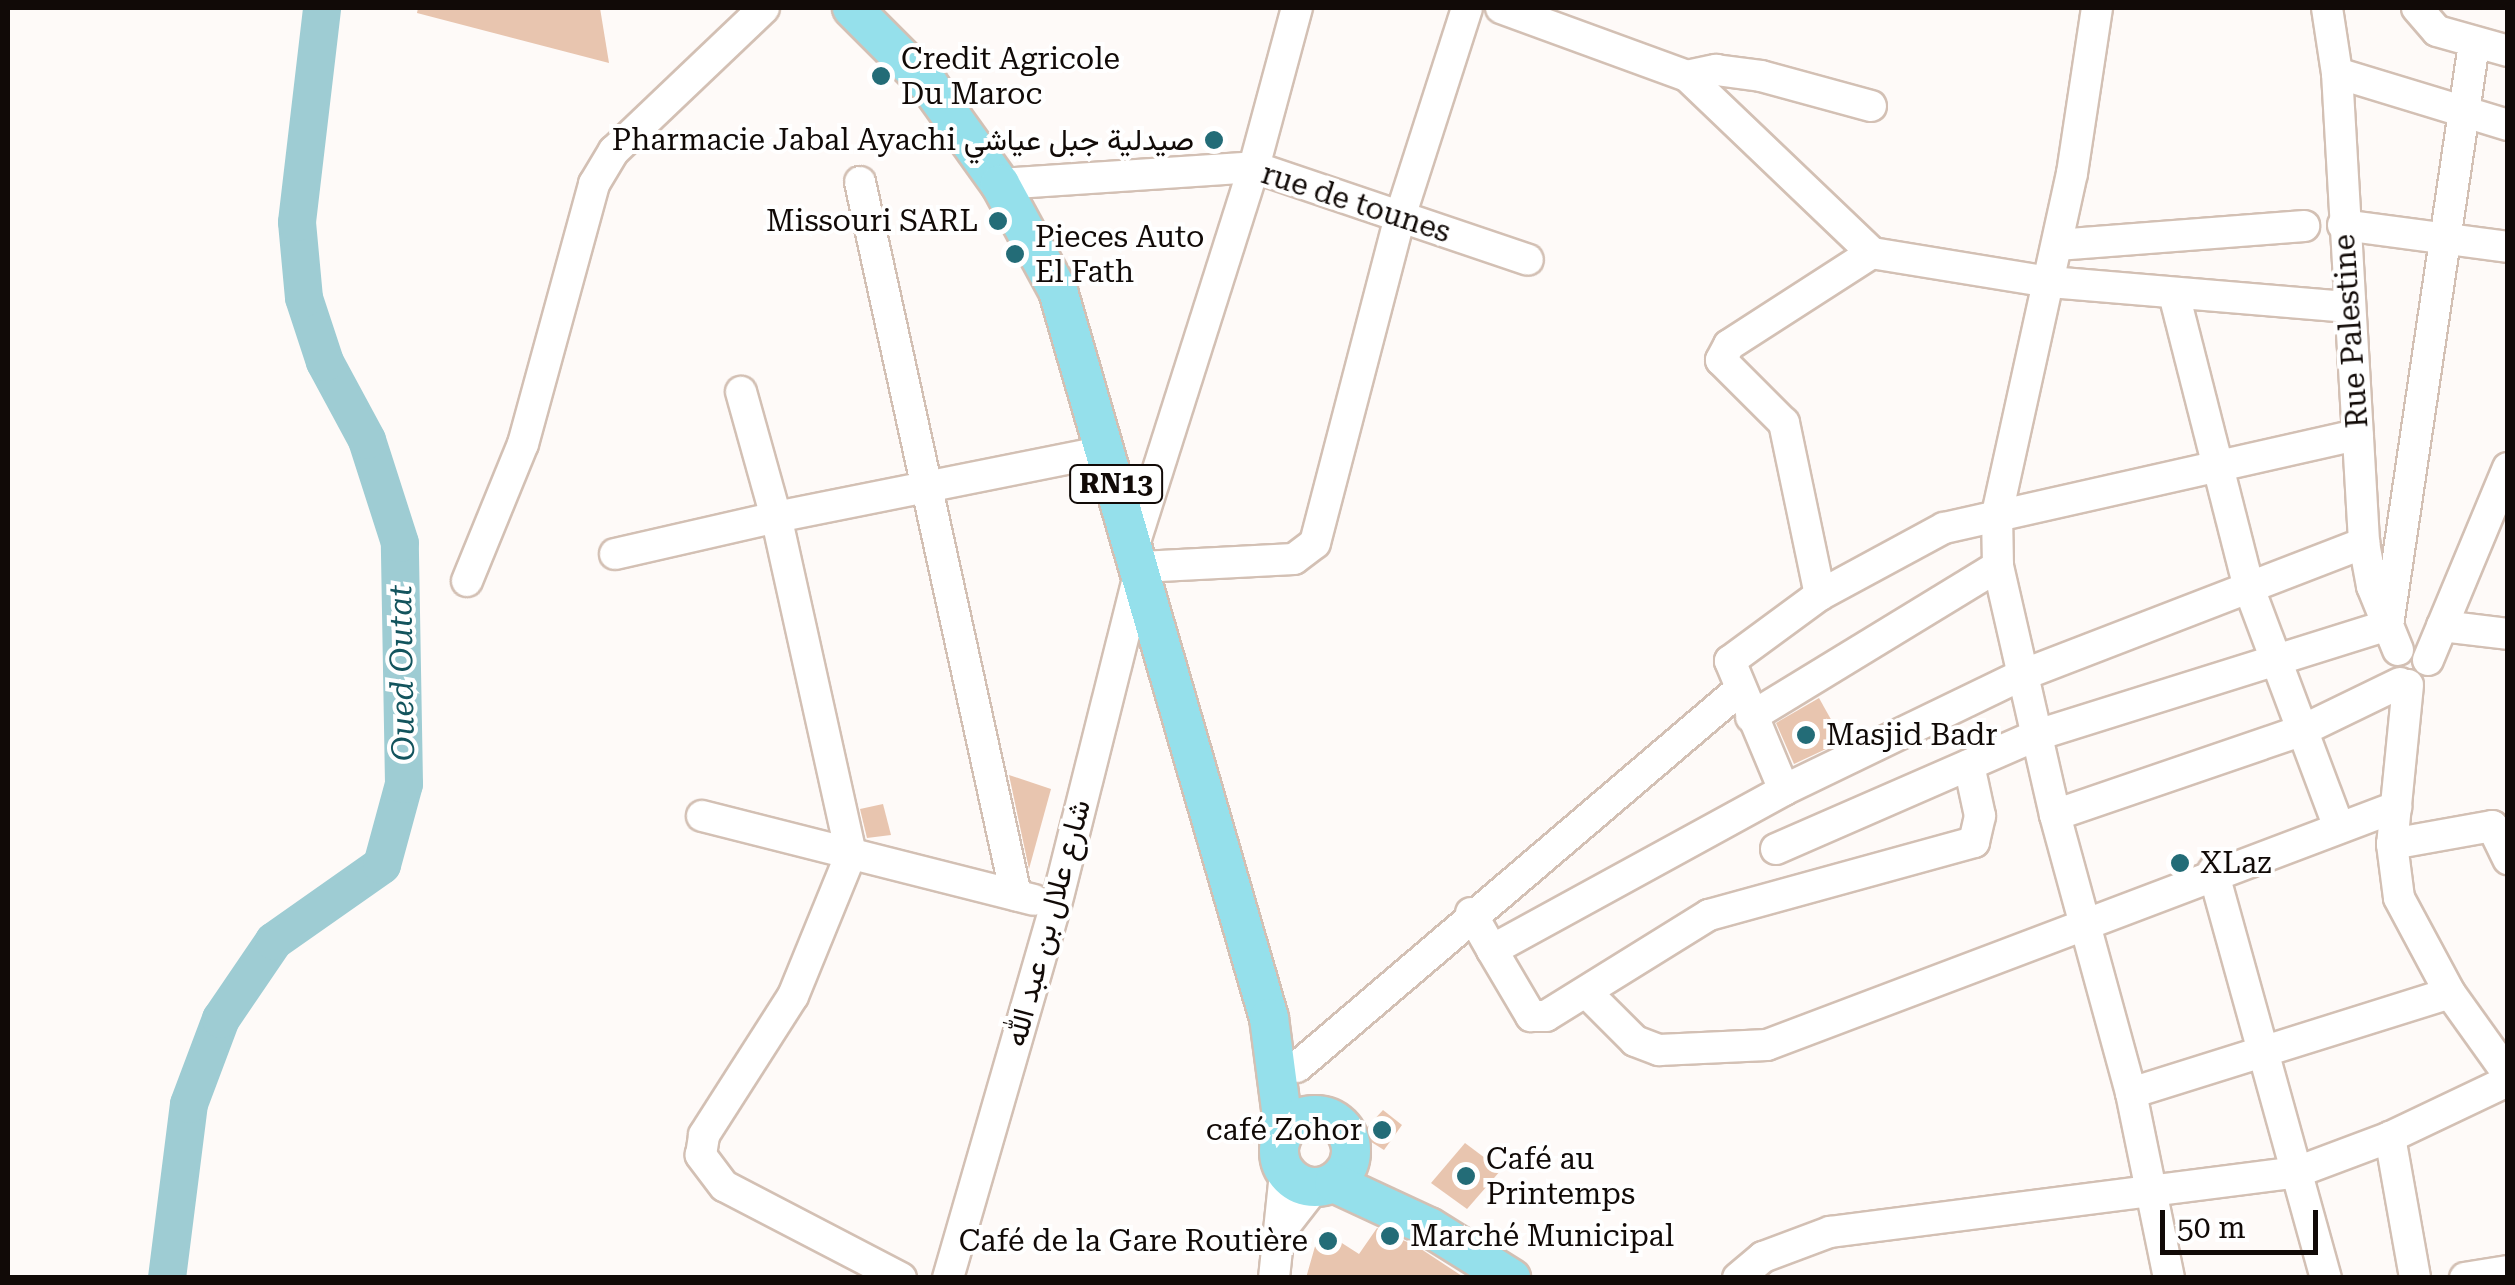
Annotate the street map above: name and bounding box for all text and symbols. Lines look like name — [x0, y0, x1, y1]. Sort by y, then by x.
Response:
place label: Credit Agricole Du Maroc — [901, 41, 1120, 112]
marker: Credit Agricole Du Maroc — [870, 65, 892, 87]
place label: Pharmacie Jabal Ayachi صيدلية جبل عياشي — [612, 122, 1194, 158]
marker: Pharmacie Jabal Ayachi صيدلية جبل عياشي — [1203, 129, 1225, 151]
street label: rue de tounes — [1257, 156, 1455, 250]
place label: Missouri SARL — [766, 203, 978, 239]
marker: Missouri SARL — [987, 210, 1009, 232]
place label: Pieces Auto El Fath — [1035, 219, 1204, 290]
street label: Rue Palestine — [2326, 233, 2376, 429]
marker: Pieces Auto El Fath — [1004, 243, 1026, 265]
road number: RN13 — [1068, 461, 1164, 507]
water label: Oued Outat — [381, 584, 423, 762]
place label: Masjid Badr — [1826, 717, 1998, 753]
marker: Masjid Badr — [1795, 724, 1817, 746]
street label: شارع علال بن عبد الله — [998, 796, 1098, 1050]
place label: XLaz — [2200, 845, 2271, 881]
marker: XLaz — [2169, 852, 2191, 874]
place label: café Zohor — [1206, 1112, 1362, 1148]
marker: café Zohor — [1371, 1119, 1393, 1141]
place label: Café au Printemps — [1486, 1141, 1635, 1212]
marker: Café au Printemps — [1455, 1165, 1477, 1187]
scale bar — [2165, 1190, 2322, 1252]
text: 50 m — [2177, 1210, 2246, 1245]
place label: Marché Municipal — [1410, 1218, 1674, 1254]
place label: Café de la Gare Routière — [959, 1223, 1308, 1259]
marker: Marché Municipal — [1379, 1225, 1401, 1247]
marker: Café de la Gare Routière — [1317, 1230, 1339, 1252]

